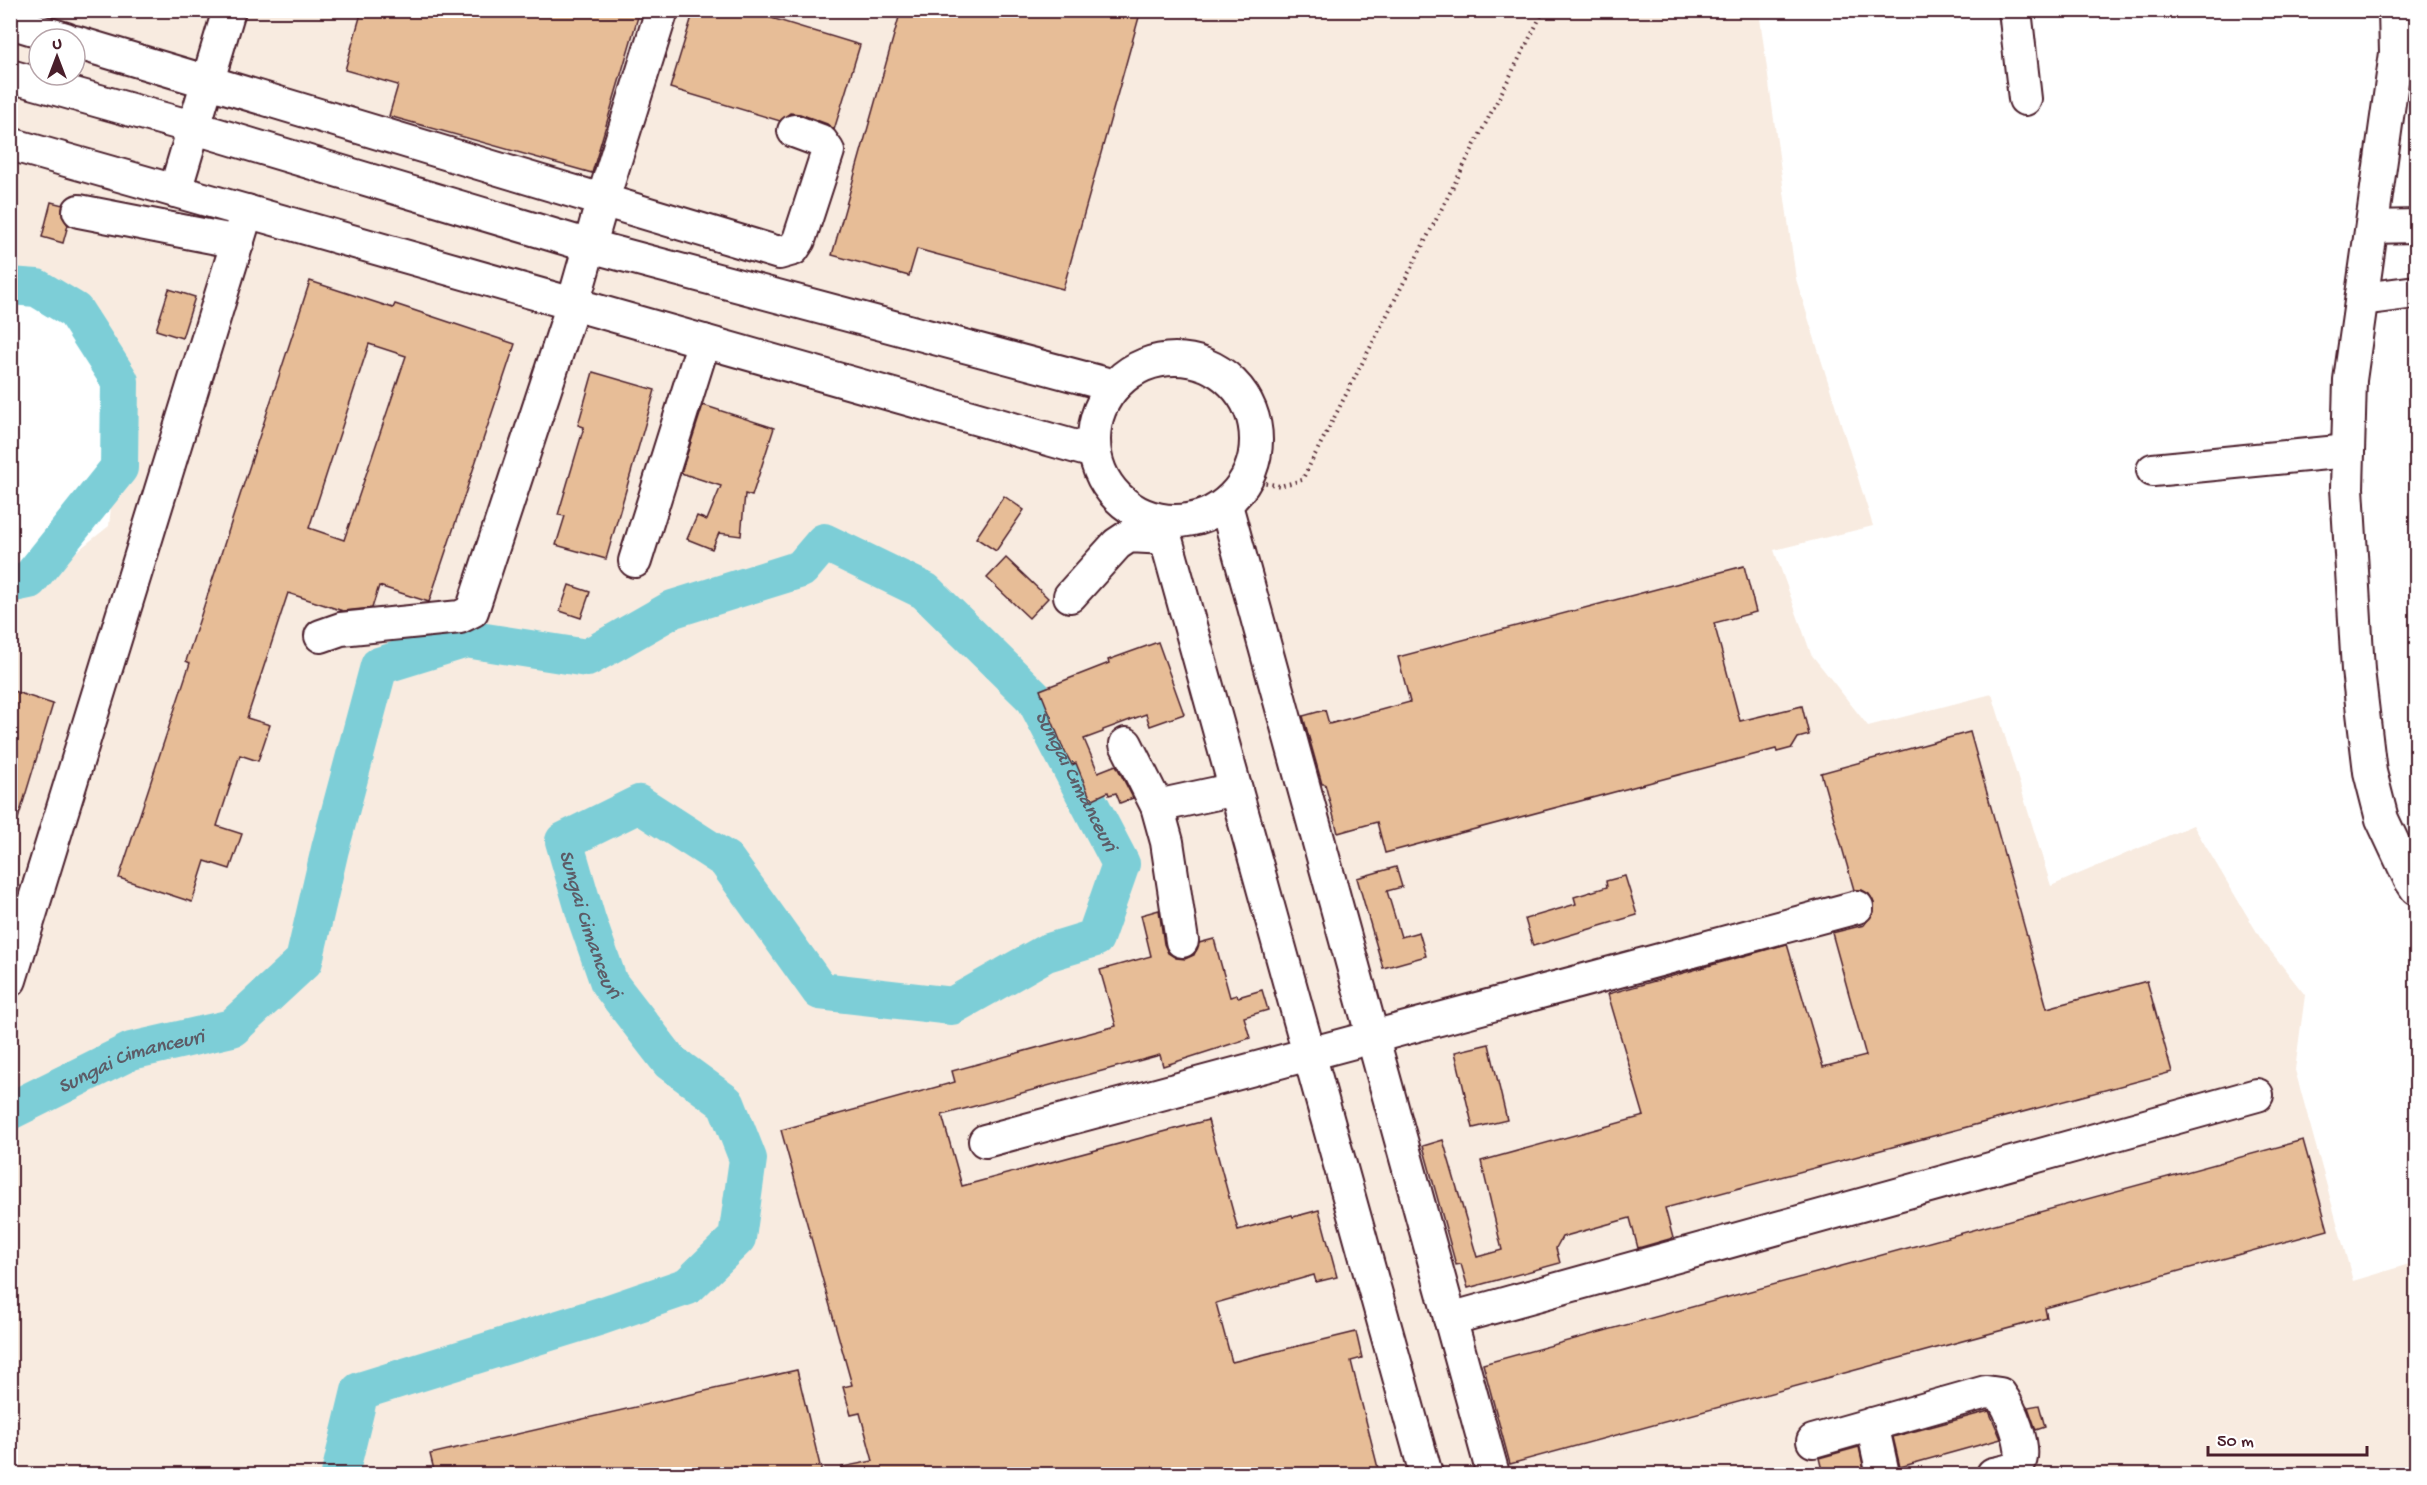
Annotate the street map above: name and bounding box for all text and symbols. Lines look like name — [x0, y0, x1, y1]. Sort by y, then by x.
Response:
north arrow — [27, 27, 87, 87]
text: U — [52, 36, 62, 55]
water label: Sungai Cimanceuri — [1027, 708, 1122, 859]
water label: Sungai Cimanceuri — [551, 848, 627, 1007]
water label: Sungai Cimanceuri — [55, 1025, 210, 1101]
scale bar — [2208, 1419, 2367, 1457]
text: 50 m — [2217, 1432, 2254, 1453]

